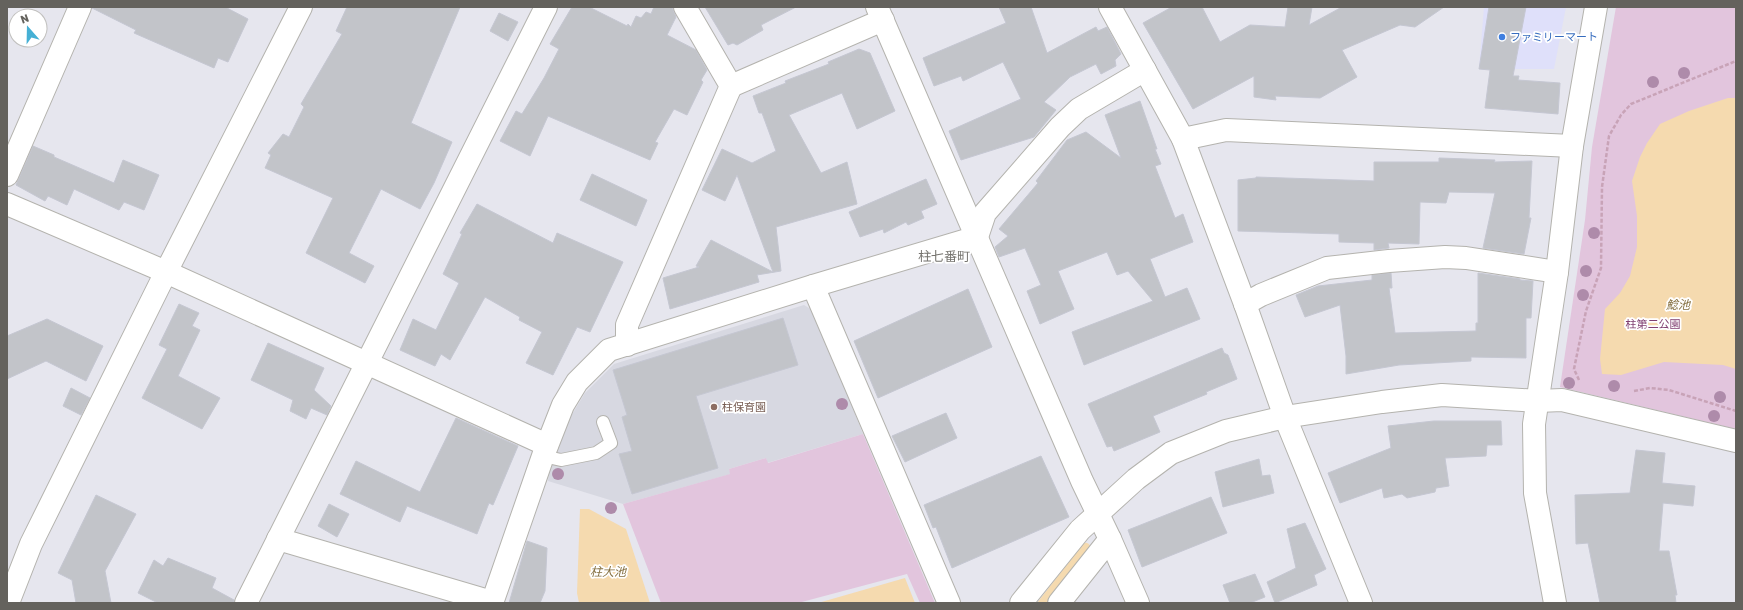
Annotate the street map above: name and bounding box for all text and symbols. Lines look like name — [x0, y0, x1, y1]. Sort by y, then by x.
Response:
north arrow — [8, 8, 48, 48]
text: N — [19, 12, 31, 27]
place label: ファミリーマート — [1510, 31, 1598, 44]
marker: ファミリーマート — [1497, 32, 1507, 42]
district label: 柱七番町 — [918, 249, 970, 264]
water label: 鯰池 — [1666, 298, 1691, 312]
park label: 柱第二公園 — [1626, 318, 1681, 331]
place label: 柱保育園 — [722, 401, 766, 414]
marker: 柱保育園 — [709, 402, 719, 412]
water label: 柱大池 — [590, 565, 627, 579]

